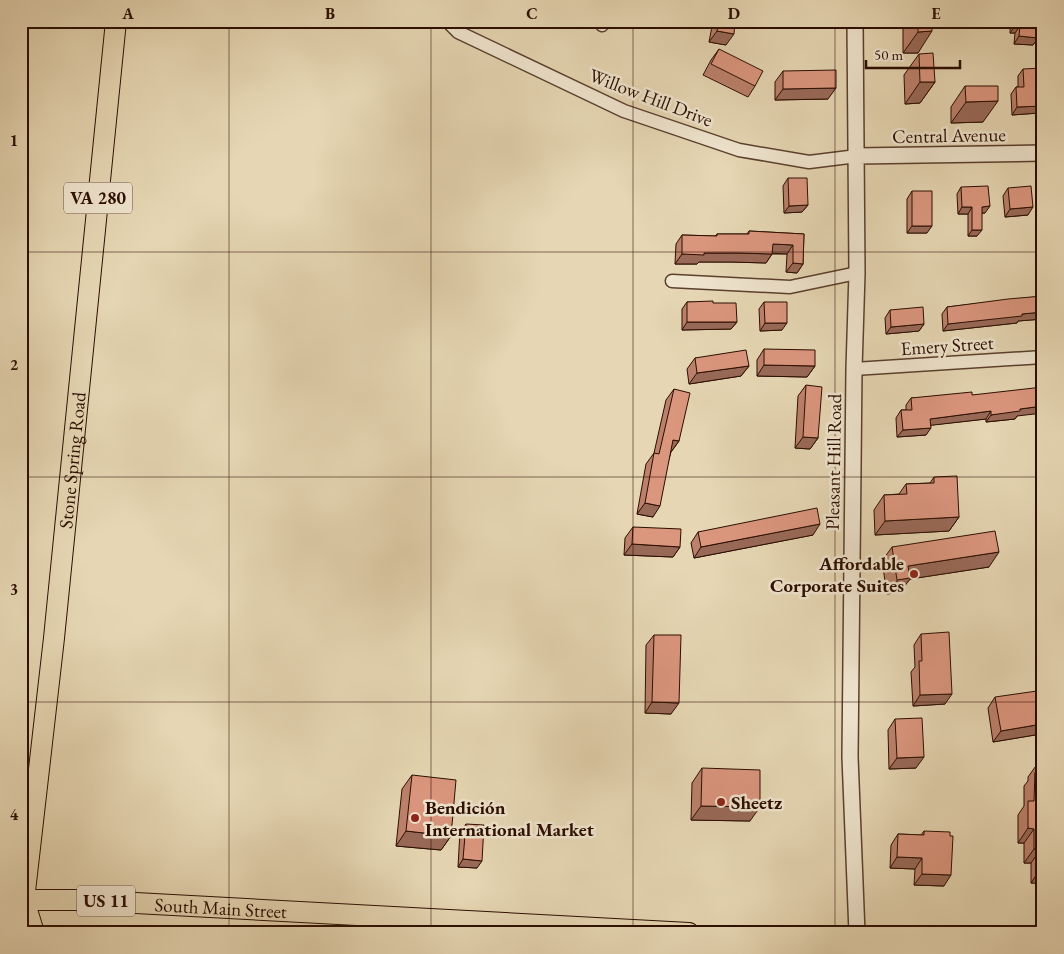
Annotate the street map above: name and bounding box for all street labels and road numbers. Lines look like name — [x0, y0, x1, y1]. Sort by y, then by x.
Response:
street label: Willow Hill Drive — [586, 62, 716, 132]
street label: Central Avenue — [892, 122, 1006, 149]
road number: VA 280 — [64, 182, 132, 214]
street label: Emery Street — [900, 330, 994, 361]
street label: Stone Spring Road — [53, 390, 92, 530]
street label: Pleasant Hill Road — [820, 393, 847, 530]
road number: US 11 — [77, 886, 135, 916]
street label: South Main Street — [154, 892, 288, 924]

